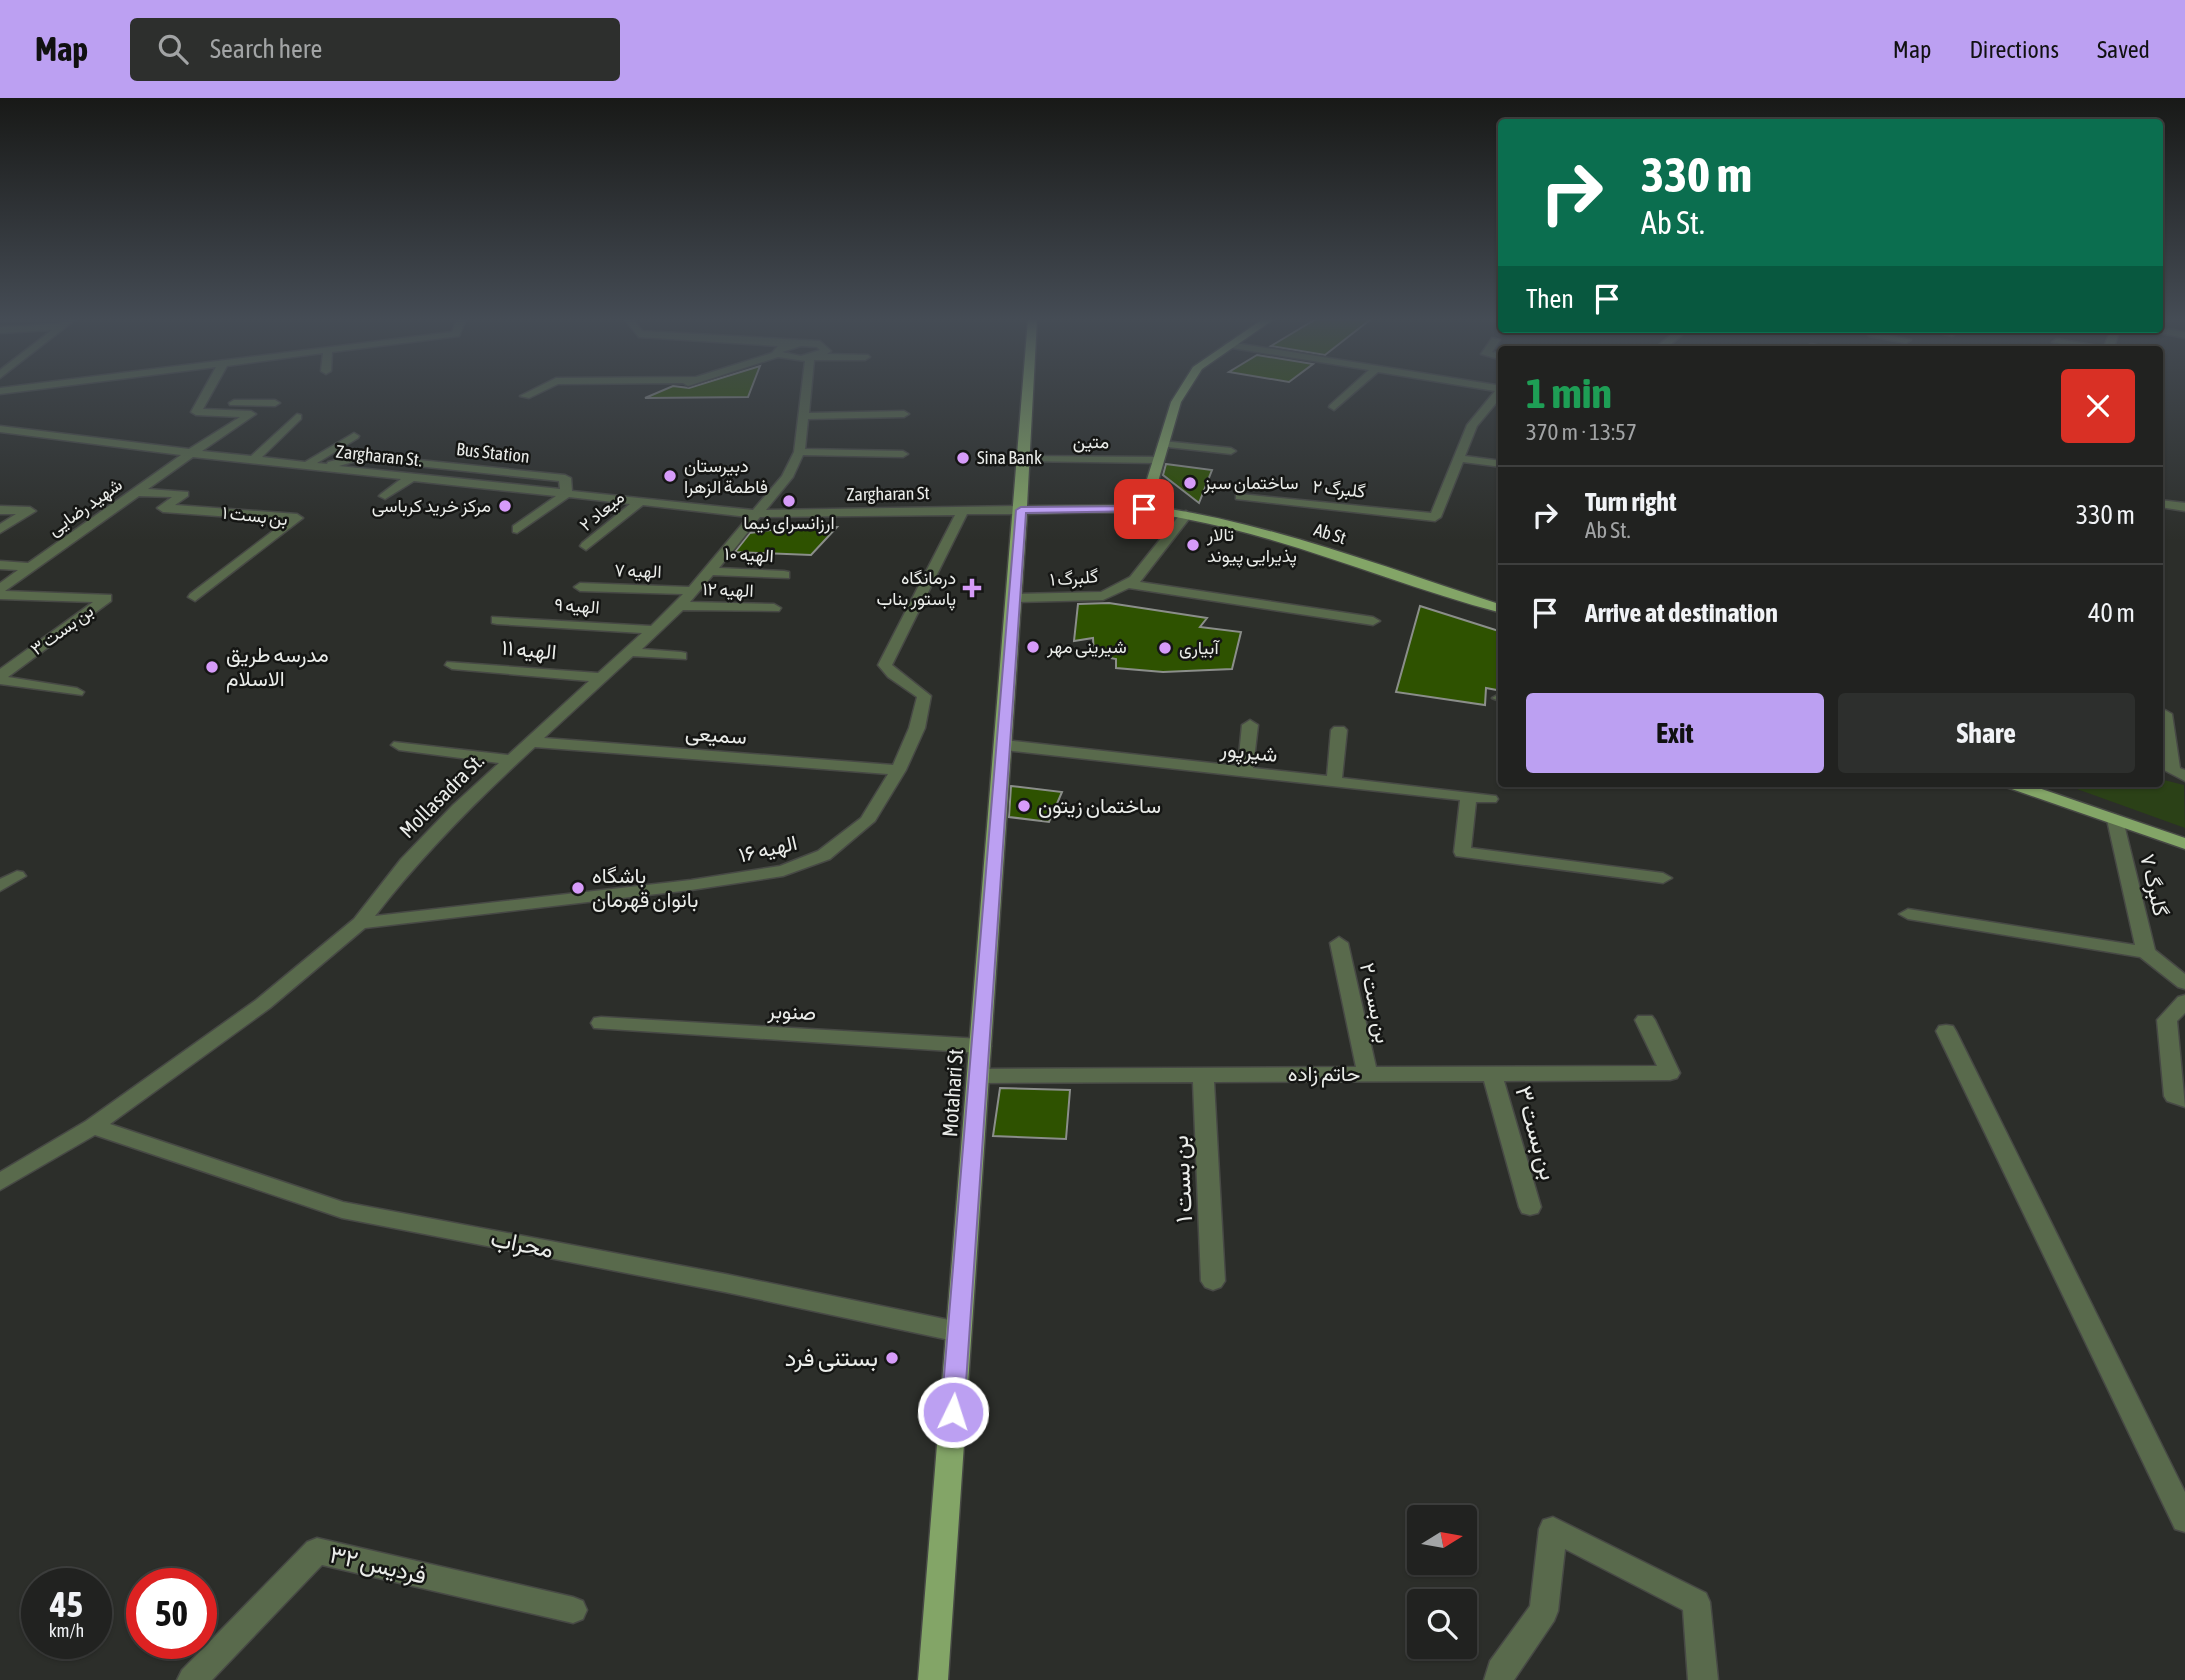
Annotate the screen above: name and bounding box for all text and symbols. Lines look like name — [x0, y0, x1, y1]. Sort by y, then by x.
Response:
search box — [130, 18, 620, 81]
text: Map — [35, 30, 88, 68]
icon: search — [154, 30, 192, 68]
text: Search here — [210, 34, 322, 64]
text: Map — [1893, 36, 1931, 63]
text: Directions — [1969, 36, 2059, 63]
text: Saved — [2097, 36, 2150, 63]
text: 330 m — [1641, 146, 1752, 202]
icon: right — [1526, 147, 1617, 238]
text: Ab St. — [1641, 204, 1705, 241]
icon: arrive — [1588, 280, 1626, 318]
text: Then — [1526, 284, 1574, 314]
text: 1 min — [1526, 369, 1612, 417]
button: close — [2061, 369, 2135, 443]
text: 370 m · 13:57 — [1526, 419, 1637, 445]
street label: متین — [1073, 431, 1109, 453]
street label: Bus Station — [455, 438, 531, 467]
street label: Zargharan St. — [335, 441, 423, 470]
place label: Sina Bank — [977, 447, 1042, 468]
marker: Sina Bank — [955, 450, 971, 466]
place label: دبیرستان فاطمة الزهرا — [684, 455, 768, 498]
marker: دبیرستان فاطمة الزهرا — [662, 468, 678, 484]
place label: ساختمان سبز — [1203, 472, 1298, 494]
street label: شهید رضایی — [43, 473, 127, 541]
marker: ساختمان سبز — [1182, 475, 1198, 491]
street label: گلبرگ ۲ — [1312, 475, 1366, 503]
pin — [1114, 479, 1174, 539]
street label: Zargharan St — [846, 482, 930, 505]
street label: میعاد ۲ — [575, 486, 628, 535]
text: Turn right — [1585, 487, 1676, 517]
icon: arrive — [1125, 490, 1163, 528]
marker: ارزانسرای نیما — [781, 493, 797, 509]
place label: مرکز خرید کرباسی — [372, 495, 491, 517]
icon: right — [1526, 496, 1564, 534]
marker: مرکز خرید کرباسی — [497, 498, 513, 514]
text: 330 m — [2076, 500, 2135, 530]
street label: بن بست ۱ — [221, 502, 289, 530]
place label: ارزانسرای نیما — [743, 512, 835, 534]
text: Ab St. — [1585, 517, 1631, 543]
street label: Ab St — [1312, 519, 1349, 548]
place label: تالار پذیرایی پیوند — [1206, 524, 1297, 568]
marker: تالار پذیرایی پیوند — [1185, 537, 1201, 553]
street label: الهیه ۱۰ — [724, 543, 774, 567]
street label: الهیه ۷ — [614, 559, 662, 583]
street label: گلبرگ ۱ — [1049, 565, 1099, 591]
place label: درمانگاه پاستور بناب — [877, 567, 956, 611]
street label: الهیه ۱۲ — [702, 578, 754, 602]
marker: درمانگاه پاستور بناب — [962, 578, 982, 598]
street label: الهیه ۹ — [554, 593, 600, 619]
icon: arrive — [1526, 594, 1564, 632]
text: Arrive at destination — [1585, 598, 1778, 628]
text: 40 m — [2088, 598, 2135, 628]
street label: بن بست ۳ — [26, 600, 98, 660]
street label: الهیه ۱۱ — [501, 635, 557, 665]
place label: شیرینی مهر — [1046, 636, 1127, 658]
place label: آبیاری — [1179, 637, 1220, 659]
marker: شیرینی مهر — [1025, 639, 1041, 655]
marker: آبیاری — [1157, 640, 1173, 656]
place label: مدرسه طریق الاسلام — [226, 642, 329, 693]
marker: مدرسه طریق الاسلام — [204, 659, 220, 675]
button: Exit — [1526, 693, 1824, 773]
button: Share — [1838, 693, 2135, 773]
street label: سمیعی — [684, 720, 748, 749]
street label: شیرپور — [1218, 736, 1279, 769]
street label: Mollasadra St. — [394, 748, 488, 842]
place label: ساختمان زیتون — [1038, 793, 1161, 819]
marker: ساختمان زیتون — [1016, 798, 1032, 814]
street label: الهیه ۱۶ — [736, 830, 800, 868]
street label: گلبرگ ۷ — [2134, 851, 2174, 919]
place label: باشگاه بانوان قهرمان — [592, 863, 698, 913]
marker: باشگاه بانوان قهرمان — [570, 880, 586, 896]
street label: بن بست ۲ — [1355, 960, 1396, 1045]
street label: صنوبر — [766, 998, 817, 1026]
street label: Motahari St — [937, 1048, 967, 1138]
street label: حاتم زاده — [1288, 1061, 1360, 1088]
street label: بن بست ۳ — [1509, 1083, 1563, 1183]
street label: بن بست ۱ — [1166, 1135, 1198, 1223]
street label: محراب — [488, 1224, 556, 1265]
place label: بستنی فرد — [785, 1344, 878, 1373]
marker: بستنی فرد — [884, 1350, 900, 1366]
position arrow — [916, 1375, 990, 1449]
north arrow — [1407, 1505, 1477, 1575]
map controls — [1407, 1505, 1477, 1659]
street label: فردیس ۳۲ — [327, 1540, 429, 1591]
speed limit sign: 50 — [126, 1568, 217, 1659]
text: 45 — [50, 1584, 83, 1624]
button: search — [1407, 1589, 1477, 1659]
text: km/h — [49, 1620, 84, 1641]

